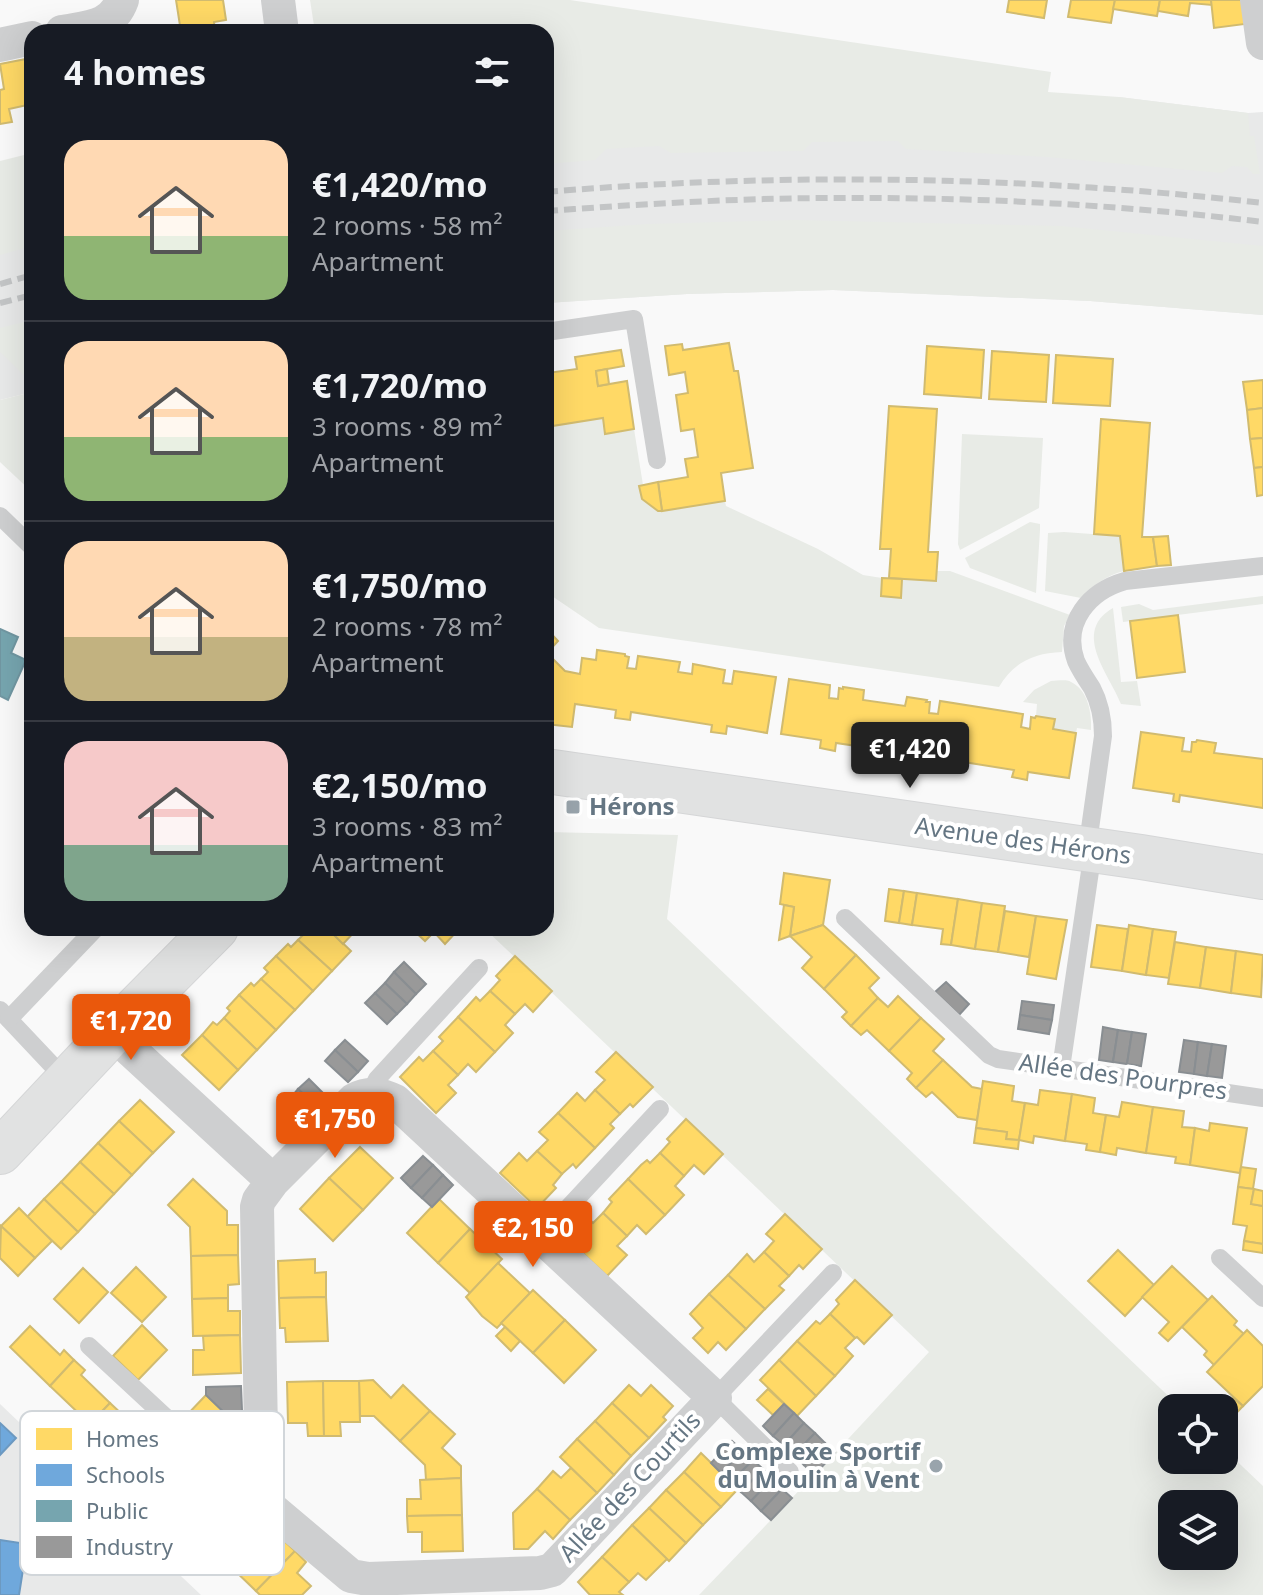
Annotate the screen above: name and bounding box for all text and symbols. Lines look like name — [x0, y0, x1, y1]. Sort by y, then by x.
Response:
text: 4 homes — [64, 49, 206, 95]
icon: filters — [470, 50, 514, 94]
text: €1,420/mo — [312, 161, 487, 207]
icon: home — [128, 172, 224, 268]
text: 2 rooms · 58 m² — [312, 207, 502, 243]
text: Apartment — [312, 243, 444, 279]
text: €1,720/mo — [312, 362, 487, 408]
icon: home — [128, 373, 224, 469]
text: 3 rooms · 89 m² — [312, 408, 502, 444]
text: Apartment — [312, 444, 444, 480]
text: €1,750/mo — [312, 562, 487, 608]
icon: home — [128, 573, 224, 669]
text: 2 rooms · 78 m² — [312, 608, 502, 644]
text: Apartment — [312, 644, 444, 680]
pin: €1,420 — [845, 722, 975, 790]
text: €1,420 — [869, 730, 951, 766]
text: €2,150/mo — [312, 762, 487, 808]
icon: home — [128, 773, 224, 869]
place label: Hérons — [589, 789, 675, 822]
marker: Hérons — [564, 798, 582, 816]
text: 3 rooms · 83 m² — [312, 808, 502, 844]
street label: Avenue des Hérons — [913, 808, 1134, 871]
text: Apartment — [312, 844, 444, 880]
pin: €1,720 — [66, 994, 196, 1062]
text: €1,720 — [90, 1002, 172, 1038]
street label: Allée des Pourpres — [1017, 1045, 1230, 1106]
pin: €1,750 — [270, 1092, 400, 1160]
text: €1,750 — [294, 1100, 376, 1136]
pin: €2,150 — [468, 1201, 598, 1269]
text: €2,150 — [492, 1209, 574, 1245]
map controls — [1158, 1394, 1238, 1570]
button: locate — [1158, 1394, 1238, 1474]
street label: Allée des Courtils — [551, 1404, 707, 1568]
legend — [20, 1411, 284, 1575]
text: Homes — [86, 1423, 159, 1453]
place label: Complexe Sportif du Moulin à Vent — [715, 1434, 922, 1495]
marker: Complexe Sportif du Moulin à Vent — [927, 1457, 945, 1475]
text: Schools — [86, 1459, 165, 1489]
button: layers — [1158, 1490, 1238, 1570]
text: Public — [86, 1495, 148, 1525]
text: Industry — [86, 1531, 174, 1561]

